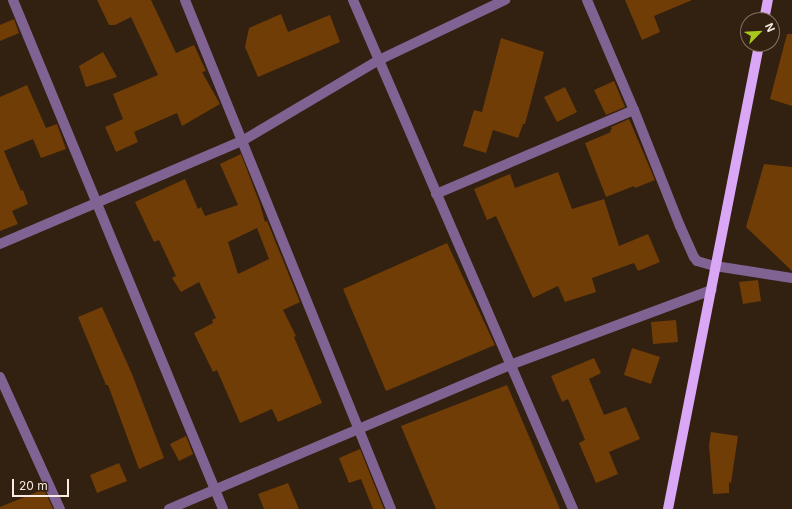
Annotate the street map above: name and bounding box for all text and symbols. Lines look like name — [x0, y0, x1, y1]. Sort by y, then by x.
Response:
north arrow — [740, 12, 780, 52]
text: N — [762, 21, 778, 34]
scale bar — [14, 471, 71, 497]
text: 20 m — [19, 478, 48, 493]

